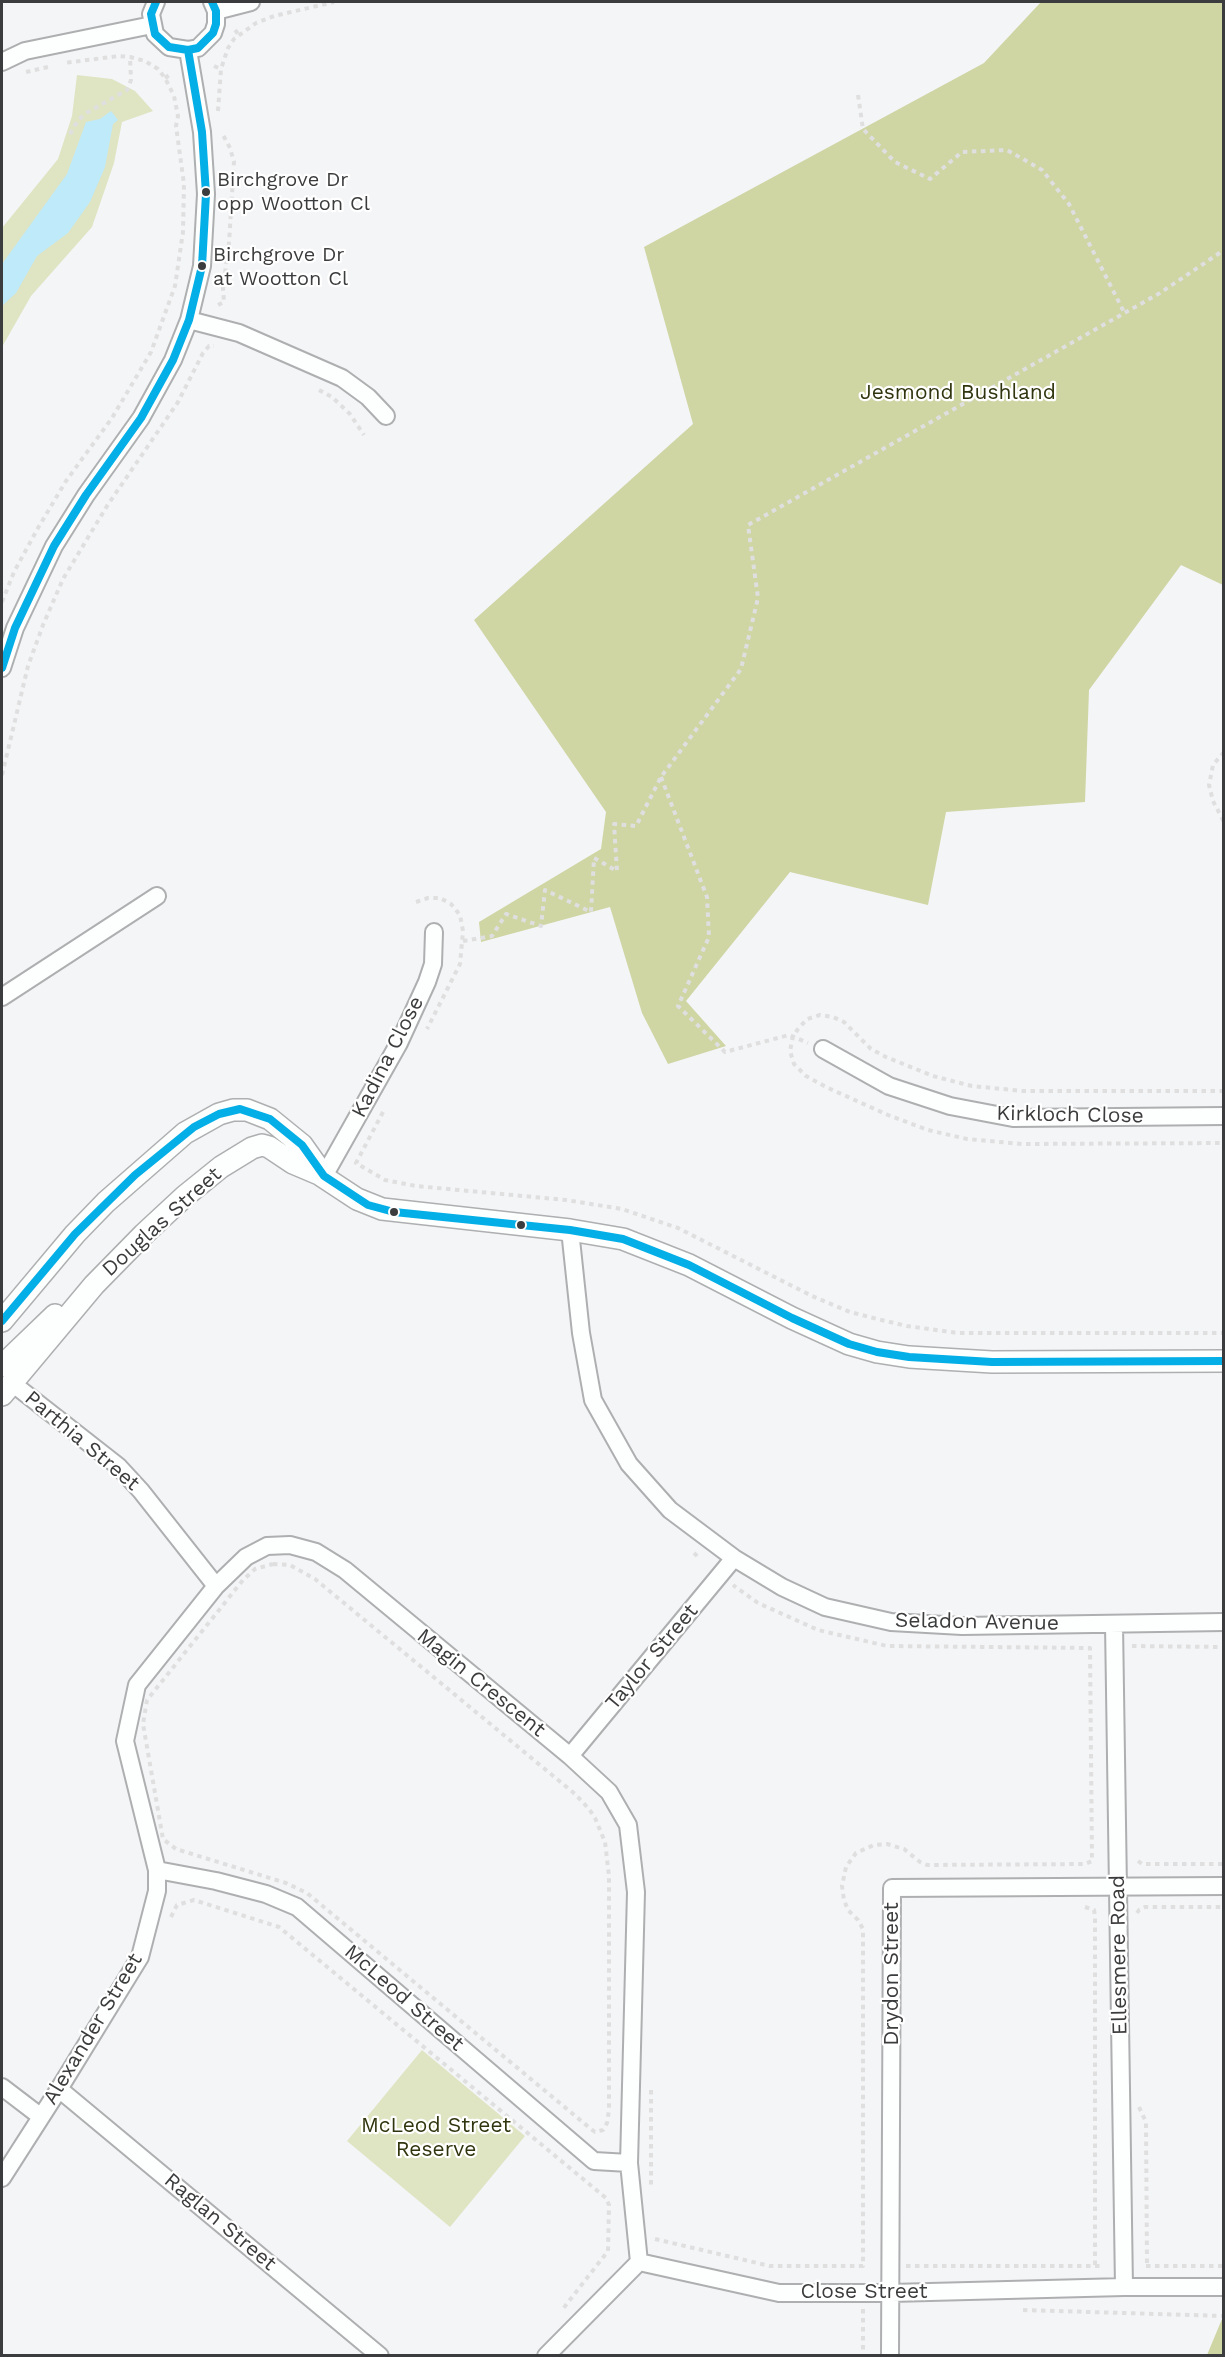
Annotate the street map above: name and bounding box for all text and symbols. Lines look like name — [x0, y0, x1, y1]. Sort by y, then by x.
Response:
place label: Birchgrove Dr opp Wootton Cl — [217, 168, 370, 215]
marker: Birchgrove Dr opp Wootton Cl — [200, 186, 212, 198]
place label: Birchgrove Dr at Wootton Cl — [213, 243, 348, 290]
marker: Birchgrove Dr at Wootton Cl — [196, 260, 208, 272]
park label: Jesmond Bushland — [860, 380, 1056, 406]
street label: Kadina Close — [347, 992, 429, 1122]
street label: Kirkloch Close — [996, 1101, 1144, 1129]
street label: Douglas Street — [97, 1162, 227, 1282]
unlabelled marker — [388, 1206, 400, 1218]
unlabelled marker — [515, 1219, 527, 1231]
street label: Parthia Street — [19, 1386, 145, 1496]
street label: Taylor Street — [600, 1599, 704, 1715]
street label: Seladon Avenue — [895, 1608, 1059, 1636]
street label: Magin Crescent — [412, 1624, 550, 1742]
street label: Ellesmere Road — [1105, 1875, 1133, 2035]
street label: Drydon Street — [879, 1902, 905, 2046]
street label: McLeod Street — [339, 1939, 469, 2057]
street label: Alexander Street — [38, 1949, 148, 2109]
park label: McLeod Street Reserve — [361, 2113, 511, 2163]
street label: Raglan Street — [159, 2168, 281, 2276]
street label: Close Street — [801, 2279, 927, 2305]

